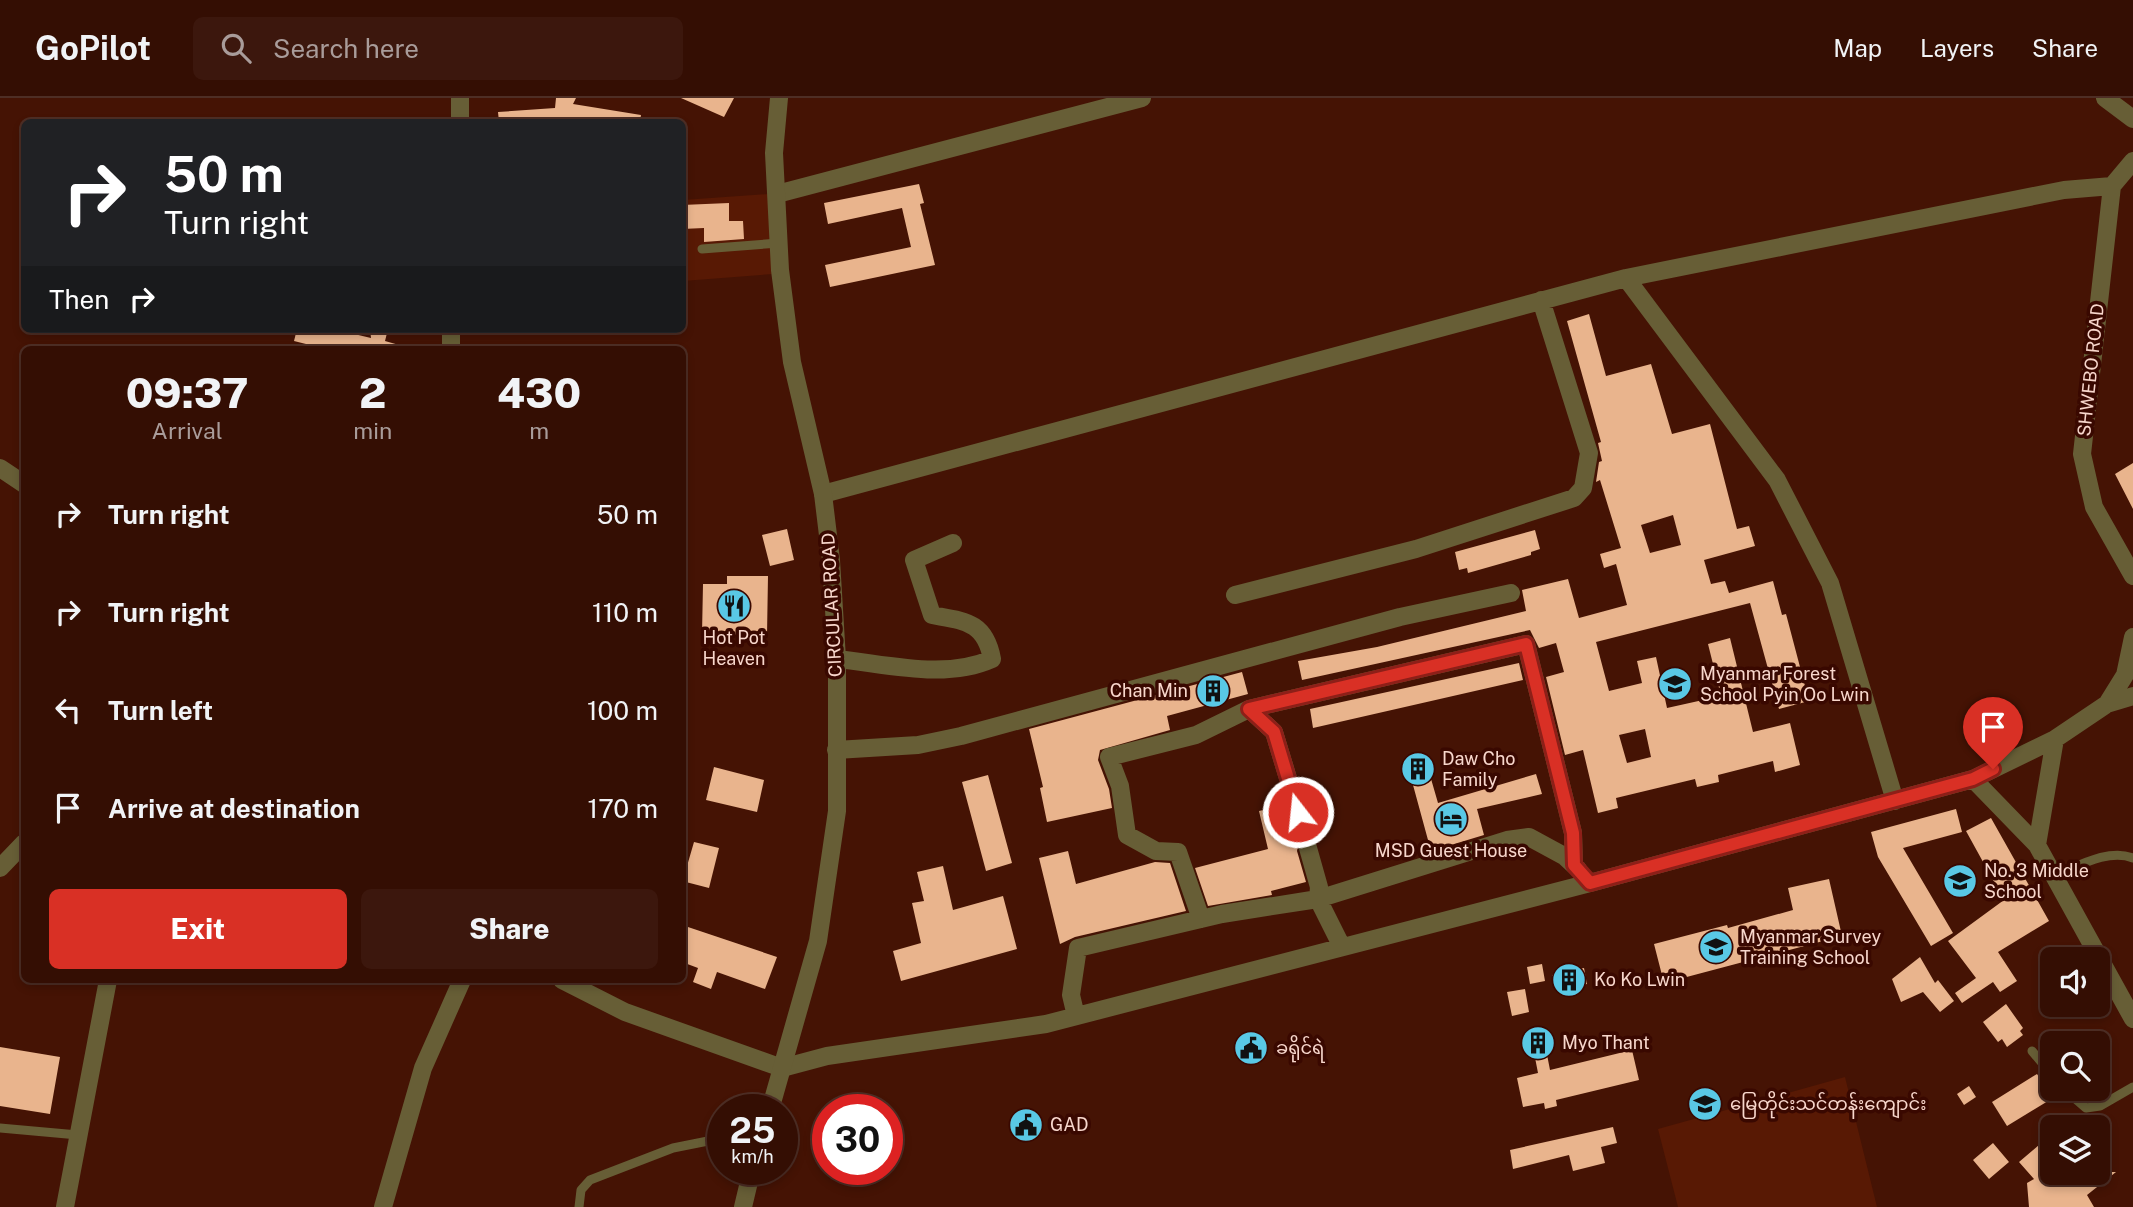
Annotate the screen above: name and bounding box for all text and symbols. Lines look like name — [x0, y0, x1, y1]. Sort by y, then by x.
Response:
search box — [193, 17, 683, 80]
text: GoPilot — [35, 29, 151, 67]
icon: search — [217, 29, 255, 67]
text: Search here — [273, 33, 419, 64]
text: Map — [1833, 34, 1882, 62]
text: Layers — [1920, 34, 1994, 62]
text: Share — [2032, 34, 2098, 62]
text: 50 m — [164, 145, 284, 203]
icon: right — [49, 147, 140, 238]
text: Turn right — [164, 204, 309, 241]
icon: right — [123, 280, 161, 318]
text: Then — [49, 284, 109, 315]
street label: SHWEBO ROAD — [2073, 302, 2108, 438]
text: 09:37 — [126, 368, 249, 417]
text: 2 — [359, 368, 386, 417]
text: 430 — [497, 368, 581, 417]
text: Arrival — [152, 417, 223, 444]
text: min — [353, 417, 392, 444]
text: m — [529, 417, 549, 444]
icon: right — [49, 495, 87, 533]
text: Turn right — [108, 499, 230, 530]
text: 50 m — [597, 499, 658, 530]
street label: CIRCULAR ROAD — [817, 532, 846, 678]
restaurant icon: Hot Pot Heaven — [715, 587, 753, 625]
icon: right — [49, 593, 87, 631]
text: Turn right — [108, 597, 230, 628]
text: 110 m — [592, 597, 658, 628]
place label: Hot Pot Heaven — [703, 627, 765, 669]
place label: Myanmar Forest School Pyin Oo Lwin — [1700, 663, 1869, 705]
school or university icon: Myanmar Forest School Pyin Oo Lwin — [1656, 665, 1694, 703]
building icon: Chan Min — [1194, 672, 1232, 710]
place label: Chan Min — [1110, 680, 1188, 701]
icon: left — [49, 691, 87, 729]
text: Turn left — [108, 695, 213, 726]
text: 100 m — [587, 695, 658, 726]
pin — [1963, 697, 2023, 769]
icon: arrive — [1974, 708, 2012, 746]
place label: Daw Cho Family — [1442, 748, 1515, 790]
building icon: Daw Cho Family — [1399, 750, 1437, 788]
position arrow — [1261, 775, 1335, 849]
icon: arrive — [49, 789, 87, 827]
text: Arrive at destination — [108, 793, 360, 824]
text: 170 m — [588, 793, 658, 824]
hotel icon: MSD Guest House — [1432, 800, 1470, 838]
place label: MSD Guest House — [1375, 840, 1527, 861]
place label: No. 3 Middle School — [1984, 860, 2089, 902]
school or university icon: No. 3 Middle School — [1941, 862, 1979, 900]
button: Exit — [49, 889, 347, 969]
button: Share — [361, 889, 658, 969]
place label: Myanmar Survey Training School — [1740, 926, 1881, 968]
school or university icon: Myanmar Survey Training School — [1697, 928, 1735, 966]
map controls — [2040, 947, 2110, 1185]
button: sound — [2040, 947, 2110, 1017]
building icon: Ko Ko Lwin — [1550, 961, 1588, 999]
place label: Ko Ko Lwin — [1594, 969, 1685, 990]
building icon: Myo Thant — [1519, 1024, 1557, 1062]
public building icon: ခရိုင်ရဲ — [1232, 1029, 1270, 1067]
button: search — [2040, 1031, 2110, 1101]
place label: Myo Thant — [1562, 1032, 1650, 1053]
place label: ခရိုင်ရဲ — [1276, 1034, 1325, 1063]
school or university icon: မြေတိုင်းသင်တန်းကျောင်း — [1686, 1085, 1724, 1123]
place label: မြေတိုင်းသင်တန်းကျောင်း — [1730, 1090, 1926, 1119]
speed limit sign: 30 — [812, 1094, 903, 1185]
public building icon: GAD — [1007, 1106, 1045, 1144]
text: 25 — [730, 1110, 775, 1151]
place label: GAD — [1050, 1114, 1089, 1135]
button: layers — [2040, 1115, 2110, 1185]
text: km/h — [731, 1146, 774, 1167]

